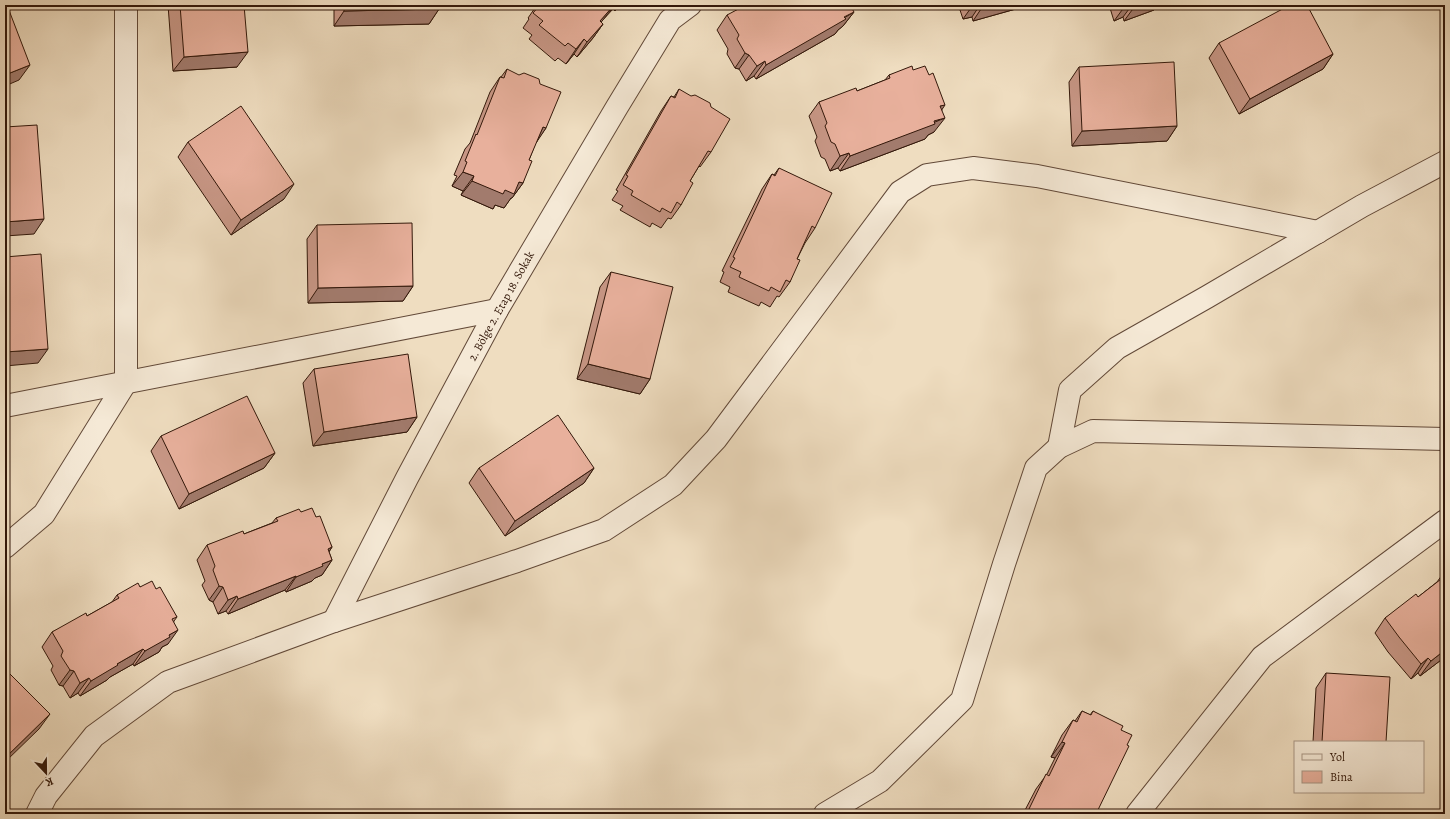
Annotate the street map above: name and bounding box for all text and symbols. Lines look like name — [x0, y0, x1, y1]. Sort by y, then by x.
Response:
street label: 2. Bölge 2. Etap 18. Sokak — [464, 248, 538, 364]
legend — [1294, 741, 1424, 793]
text: Yol — [1329, 749, 1345, 765]
north arrow — [26, 753, 66, 793]
text: Bina — [1330, 769, 1353, 785]
text: K — [43, 773, 56, 790]

